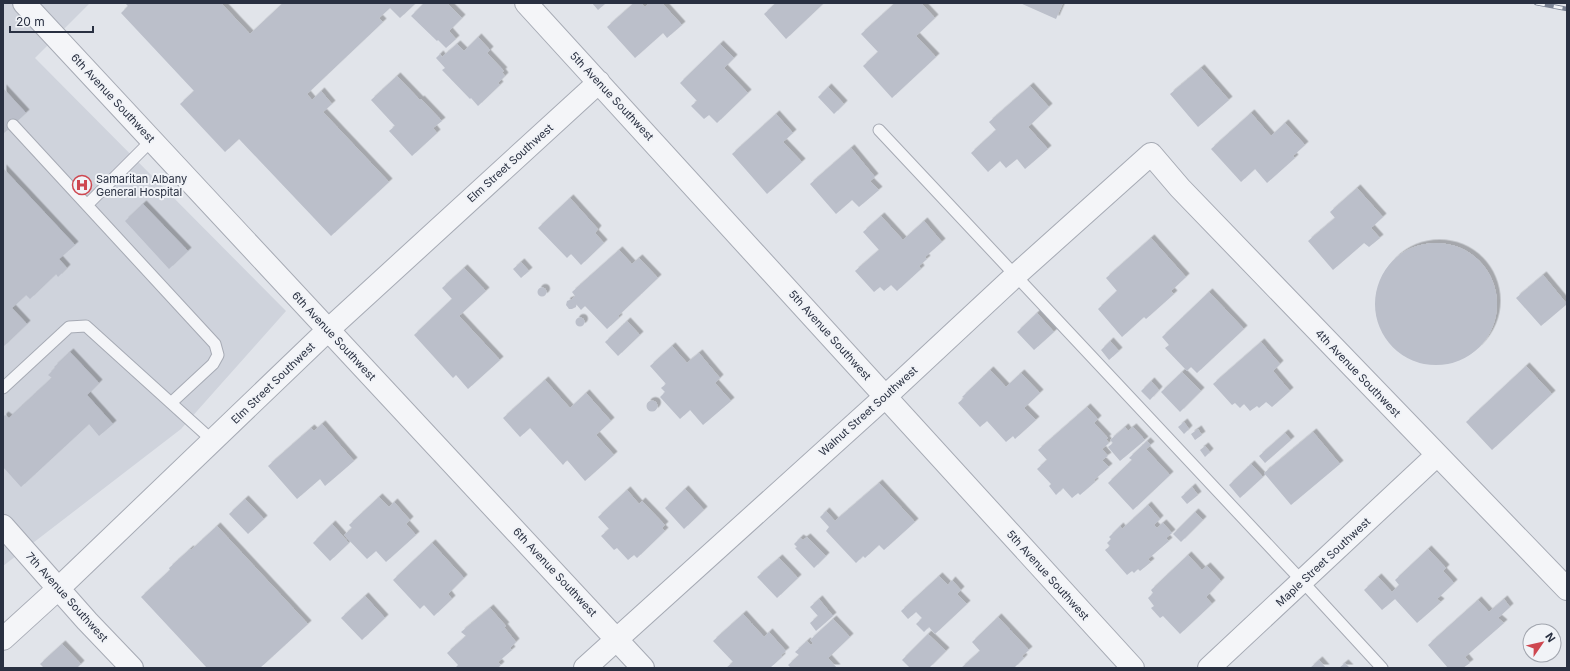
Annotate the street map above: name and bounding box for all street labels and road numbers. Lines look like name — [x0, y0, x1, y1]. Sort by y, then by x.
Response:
street label: 5th Avenue Southwest — [567, 49, 657, 144]
street label: 6th Avenue Southwest — [68, 51, 158, 146]
street label: Elm Street Southwest — [464, 120, 556, 205]
street label: 5th Avenue Southwest — [786, 287, 874, 383]
street label: 6th Avenue Southwest — [289, 289, 379, 384]
street label: 4th Avenue Southwest — [1312, 326, 1404, 420]
street label: Elm Street Southwest — [228, 339, 318, 427]
street label: Walnut Street Southwest — [816, 363, 920, 459]
street label: Maple Street Southwest — [1273, 514, 1373, 609]
street label: 6th Avenue Southwest — [510, 525, 600, 620]
street label: 5th Avenue Southwest — [1004, 527, 1092, 623]
street label: 7th Avenue Southwest — [23, 549, 111, 645]

